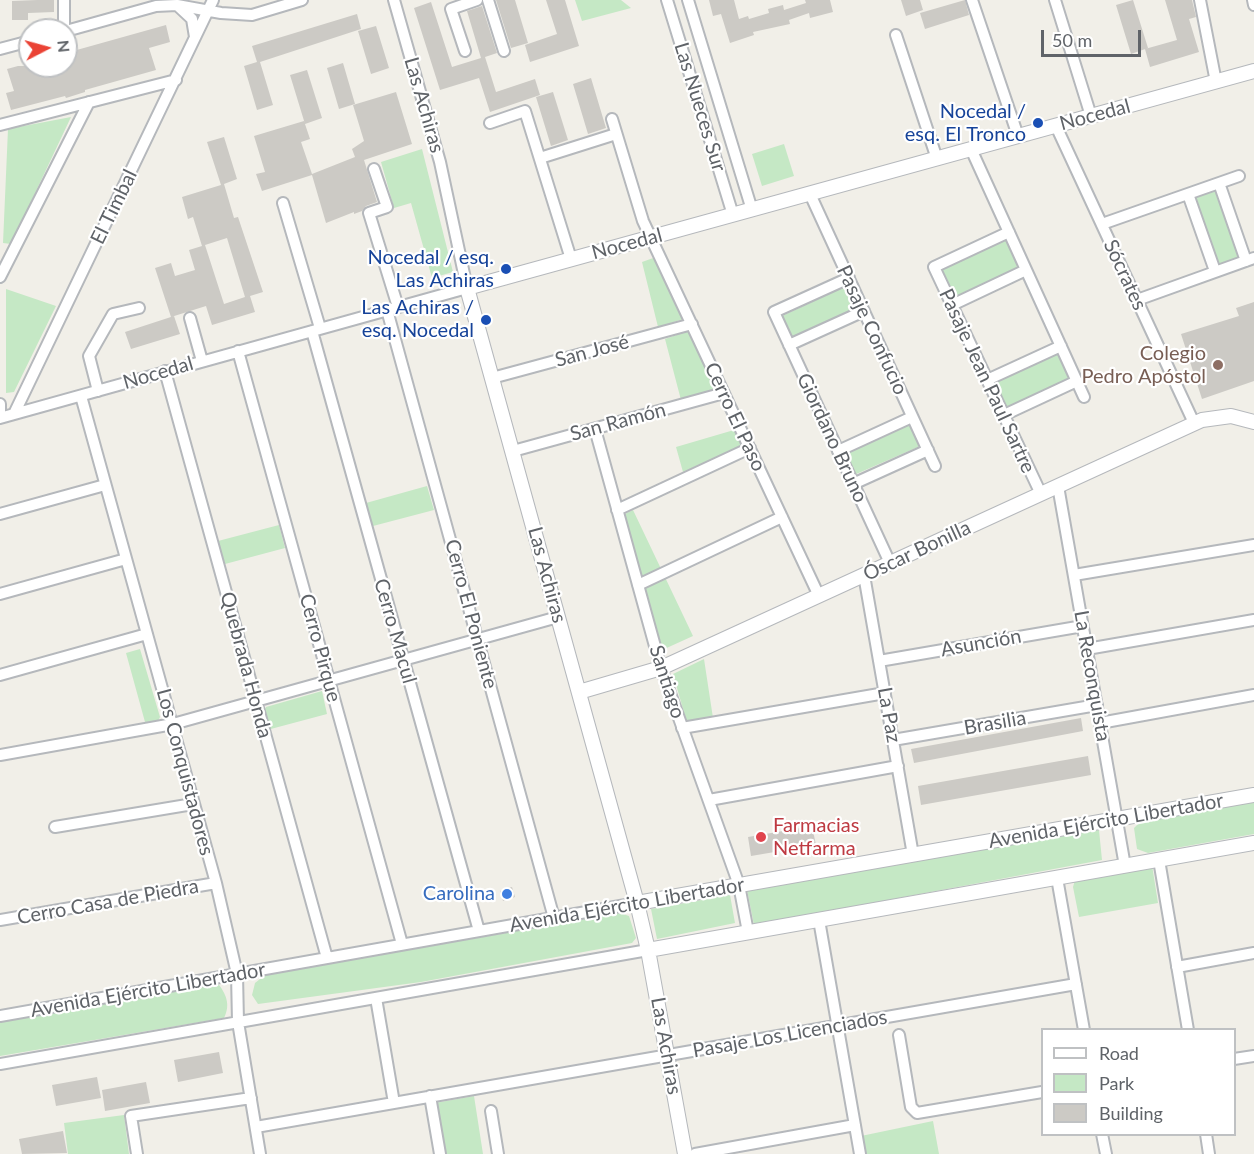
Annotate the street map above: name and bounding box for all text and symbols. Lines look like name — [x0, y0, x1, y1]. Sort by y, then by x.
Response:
north arrow — [18, 18, 78, 78]
scale bar — [1044, 18, 1144, 56]
text: 50 m — [1052, 29, 1092, 51]
text: N — [54, 39, 75, 53]
street label: Las Nueces Sur — [669, 40, 731, 174]
street label: Las Achiras — [399, 54, 449, 156]
street label: Nocedal — [1057, 94, 1133, 136]
place label: Nocedal / esq. El Tronco — [905, 100, 1026, 147]
marker: Nocedal / esq. El Tronco — [1031, 116, 1045, 130]
street label: El Timbal — [86, 166, 142, 248]
street label: Nocedal — [589, 223, 665, 265]
street label: Sócrates — [1098, 236, 1152, 314]
place label: Nocedal / esq. Las Achiras — [367, 246, 494, 293]
street label: Pasaje Confucio — [832, 261, 912, 399]
marker: Nocedal / esq. Las Achiras — [499, 262, 513, 276]
street label: Pasaje Jean Paul Sartre — [934, 285, 1040, 477]
place label: Las Achiras / esq. Nocedal — [361, 296, 474, 343]
marker: Las Achiras / esq. Nocedal — [479, 313, 493, 327]
street label: San José — [552, 330, 632, 372]
place label: Colegio Pedro Apóstol — [1082, 342, 1206, 389]
street label: Nocedal — [120, 352, 196, 394]
marker: Colegio Pedro Apóstol — [1211, 358, 1225, 372]
street label: Cerro El Paso — [699, 359, 771, 475]
street label: Giordano Bruno — [792, 370, 872, 506]
street label: San Ramón — [567, 398, 669, 446]
street label: Óscar Bonilla — [859, 516, 975, 586]
street label: Las Achiras — [523, 524, 571, 626]
street label: Cerro El Poniente — [440, 537, 502, 691]
street label: Cerro Macul — [369, 576, 421, 686]
street label: Quebrada Honda — [215, 589, 277, 741]
street label: Cerro Pirque — [294, 591, 346, 705]
street label: La Reconquista — [1069, 609, 1115, 743]
street label: Asunción — [939, 624, 1023, 662]
street label: Santiago — [644, 642, 690, 722]
street label: La Paz — [872, 685, 906, 745]
street label: Los Conquistadores — [151, 686, 219, 858]
street label: Brasilia — [962, 706, 1028, 740]
street label: Avenida Ejército Libertador — [987, 788, 1225, 854]
place label: Farmacias Netfarma — [773, 814, 859, 861]
marker: Farmacias Netfarma — [754, 830, 768, 844]
street label: Avenida Ejército Libertador — [508, 872, 746, 938]
street label: Cerro Casa de Piedra — [15, 874, 201, 930]
place label: Carolina — [423, 882, 495, 906]
marker: Carolina — [500, 887, 514, 901]
street label: Avenida Ejército Libertador — [29, 957, 267, 1023]
street label: Las Achiras — [646, 995, 686, 1097]
street label: Pasaje Los Licenciados — [691, 1005, 889, 1063]
legend — [1041, 1028, 1236, 1136]
text: Road — [1099, 1042, 1139, 1064]
text: Park — [1099, 1072, 1134, 1094]
text: Building — [1099, 1102, 1163, 1124]

